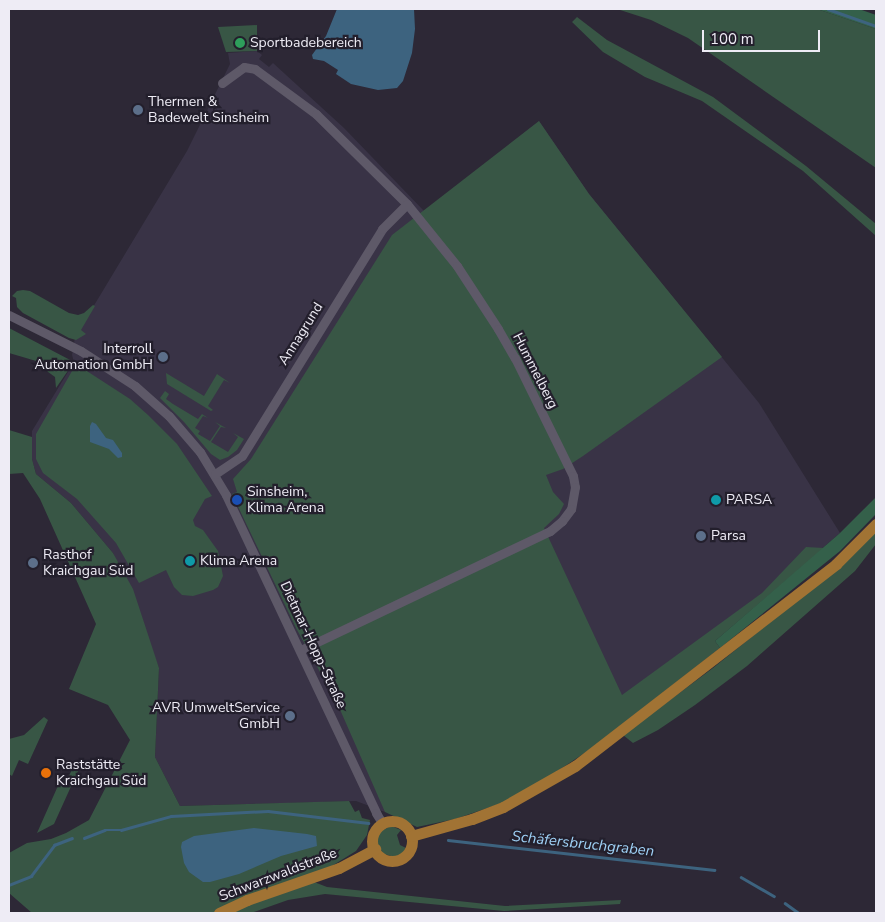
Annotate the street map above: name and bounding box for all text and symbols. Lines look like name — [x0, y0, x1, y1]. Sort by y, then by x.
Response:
scale bar — [705, 20, 822, 52]
text: 100 m — [710, 29, 754, 49]
place label: Sportbadebereich — [250, 35, 362, 51]
marker: Sportbadebereich — [234, 37, 246, 49]
place label: Thermen & Badewelt Sinsheim — [148, 94, 269, 126]
marker: Thermen & Badewelt Sinsheim — [132, 104, 144, 116]
street label: Annagrund — [275, 300, 327, 368]
street label: Hummelberg — [509, 330, 561, 412]
place label: Interroll Automation GmbH — [34, 341, 153, 374]
marker: Interroll Automation GmbH — [157, 351, 169, 363]
place label: Sinsheim, Klima Arena — [247, 484, 324, 516]
place label: PARSA — [726, 492, 772, 508]
marker: Sinsheim, Klima Arena — [231, 494, 243, 506]
marker: PARSA — [710, 494, 722, 506]
place label: Parsa — [711, 528, 746, 544]
marker: Parsa — [695, 530, 707, 542]
place label: Rasthof Kraichgau Süd — [43, 547, 133, 580]
place label: Klima Arena — [200, 553, 277, 569]
marker: Klima Arena — [184, 555, 196, 567]
marker: Rasthof Kraichgau Süd — [27, 557, 39, 569]
street label: Dietmar-Hopp-Straße — [276, 579, 350, 711]
place label: AVR UmweltService GmbH — [152, 700, 280, 732]
marker: AVR UmweltService GmbH — [284, 710, 296, 722]
place label: Raststätte Kraichgau Süd — [56, 757, 146, 790]
marker: Raststätte Kraichgau Süd — [40, 767, 52, 779]
water label: Schäfersbruchgraben — [511, 828, 655, 860]
street label: Schwarzwaldstraße — [217, 845, 339, 905]

